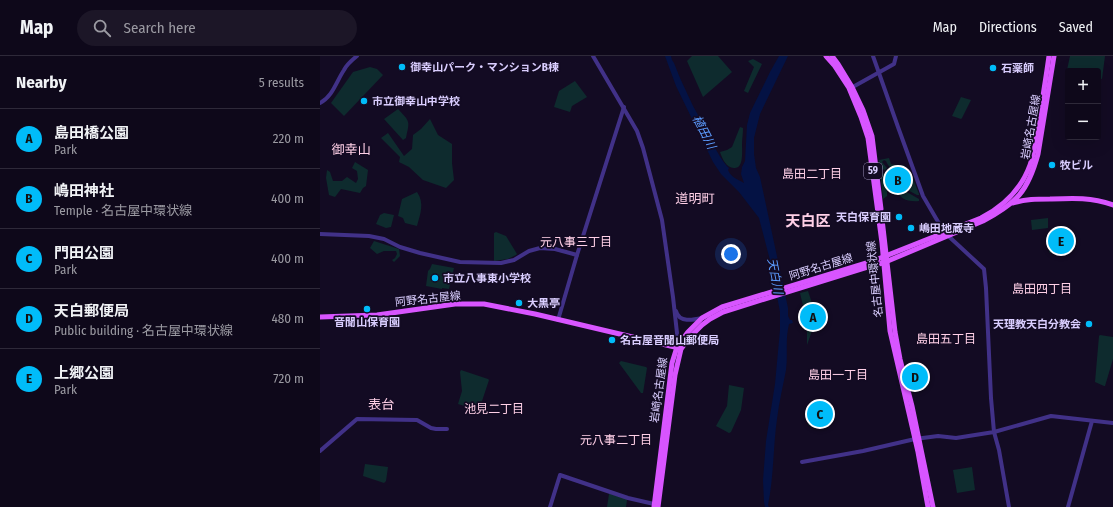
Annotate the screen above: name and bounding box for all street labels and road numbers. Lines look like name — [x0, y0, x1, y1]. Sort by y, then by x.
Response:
street label: 岩崎名古屋線 — [1019, 93, 1043, 161]
road number: 59 — [864, 163, 882, 179]
street label: 名古屋中環状線 — [865, 240, 885, 318]
street label: 阿野名古屋線 — [788, 251, 854, 283]
street label: 阿野名古屋線 — [395, 289, 461, 309]
street label: 岩崎名古屋線 — [648, 356, 670, 424]

